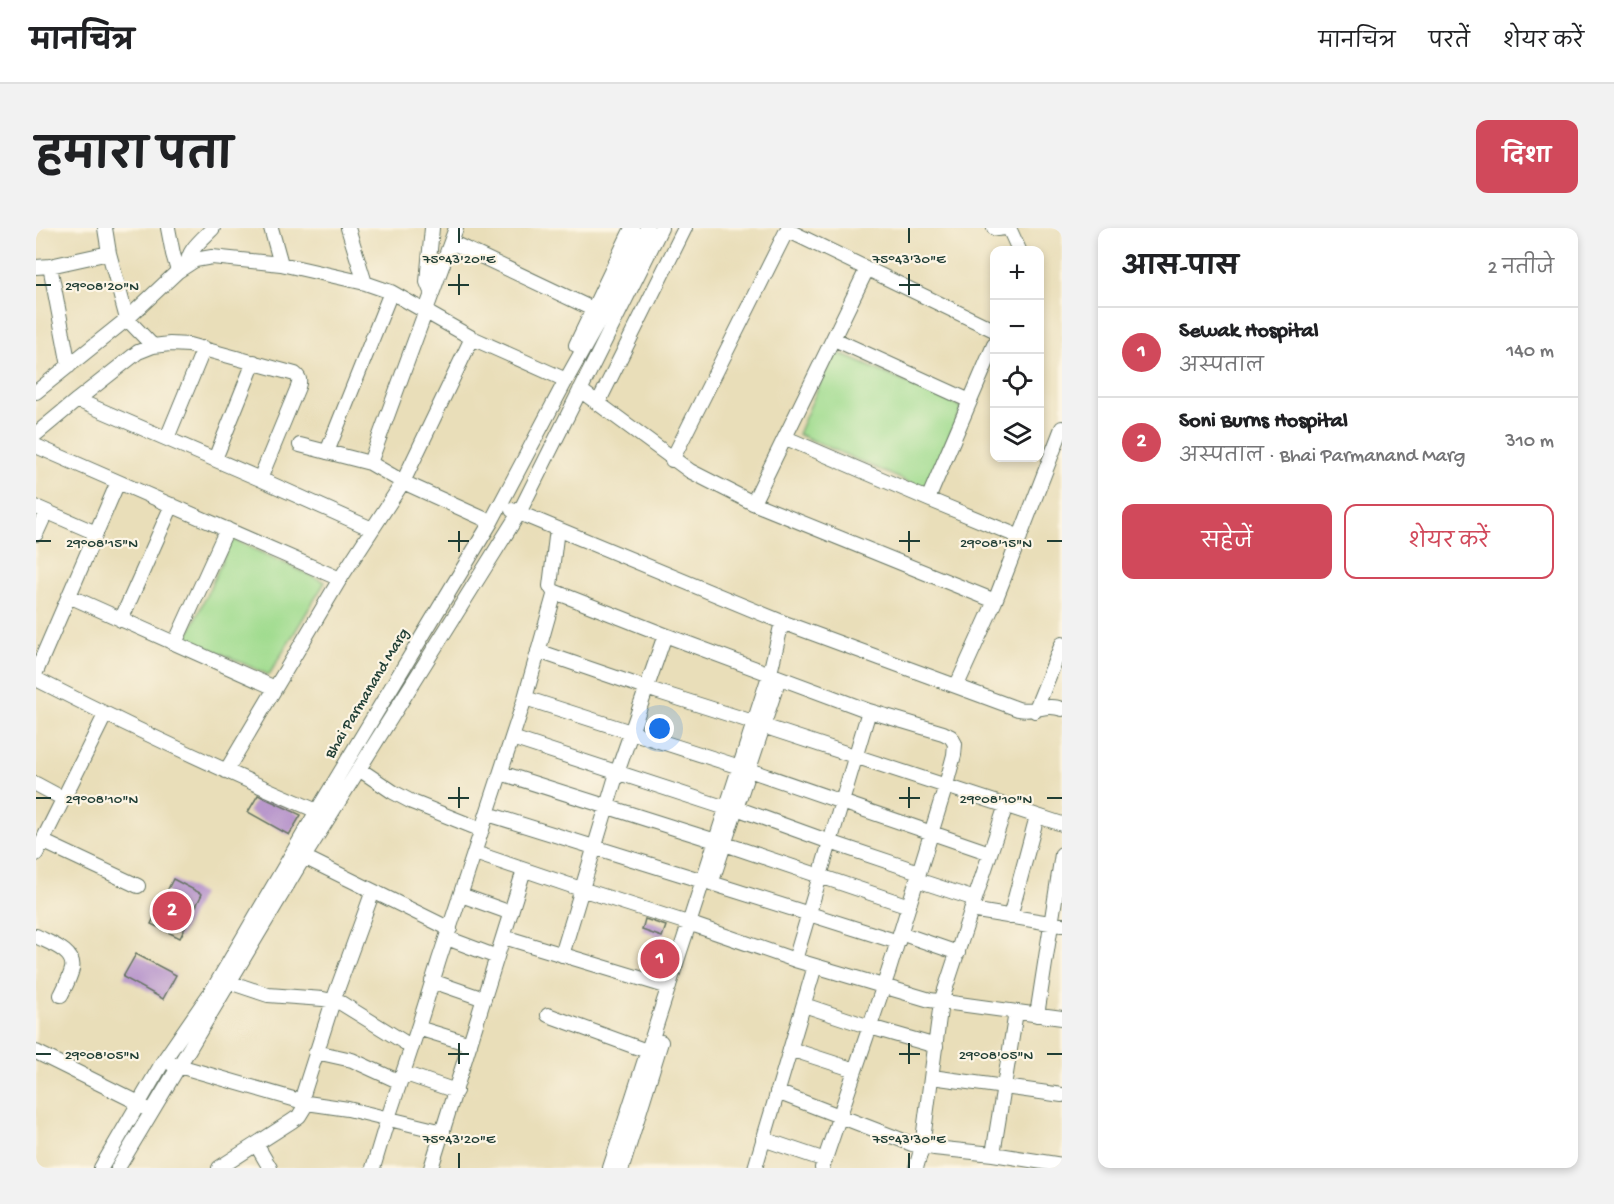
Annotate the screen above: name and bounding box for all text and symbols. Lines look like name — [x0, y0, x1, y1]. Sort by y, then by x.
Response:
text: मानचित्र — [30, 27, 134, 60]
text: मानचित्र — [1318, 31, 1395, 56]
text: परतें — [1428, 31, 1470, 56]
text: शेयर करें — [1503, 31, 1584, 56]
button: दिशा — [1476, 120, 1578, 193]
text: हमारा पता — [36, 135, 233, 184]
map controls — [990, 246, 1044, 462]
button: + — [990, 246, 1044, 300]
text: 75°43'20"E — [422, 251, 496, 269]
text: 75°43'30"E — [871, 251, 946, 269]
text: आस-पास — [1122, 254, 1239, 285]
text: 2 नतीजे — [1488, 258, 1554, 281]
text: 29°08'20"N — [65, 278, 139, 296]
button: − — [990, 300, 1044, 354]
text: Sewak Hospital — [1179, 319, 1319, 345]
text: 1 — [1137, 341, 1146, 364]
text: 140 m — [1506, 341, 1554, 364]
button: locate — [990, 354, 1044, 408]
text: अस्पताल — [1179, 356, 1264, 379]
button: layers — [990, 408, 1044, 462]
text: Soni Burns Hospital — [1179, 409, 1348, 435]
text: 2 — [1137, 431, 1146, 454]
text: 310 m — [1505, 431, 1554, 454]
text: अस्पताल · Bhai Parmanand Marg — [1179, 446, 1465, 469]
button: सहेजें — [1122, 504, 1332, 579]
button: शेयर करें — [1344, 504, 1554, 579]
text: 29°08'15"N — [66, 535, 138, 553]
text: 29°08'15"N — [960, 535, 1032, 553]
street label: Bhai Parmanand Marg — [321, 625, 414, 763]
your location — [645, 714, 674, 743]
text: 29°08'10"N — [66, 791, 139, 809]
text: 29°08'10"N — [960, 791, 1033, 809]
pin: 2 — [152, 888, 192, 934]
pin: 1 — [640, 936, 680, 982]
text: 29°08'05"N — [65, 1047, 140, 1065]
text: 29°08'05"N — [959, 1047, 1034, 1065]
text: 75°43'20"E — [422, 1131, 496, 1149]
text: 75°43'30"E — [871, 1131, 946, 1149]

